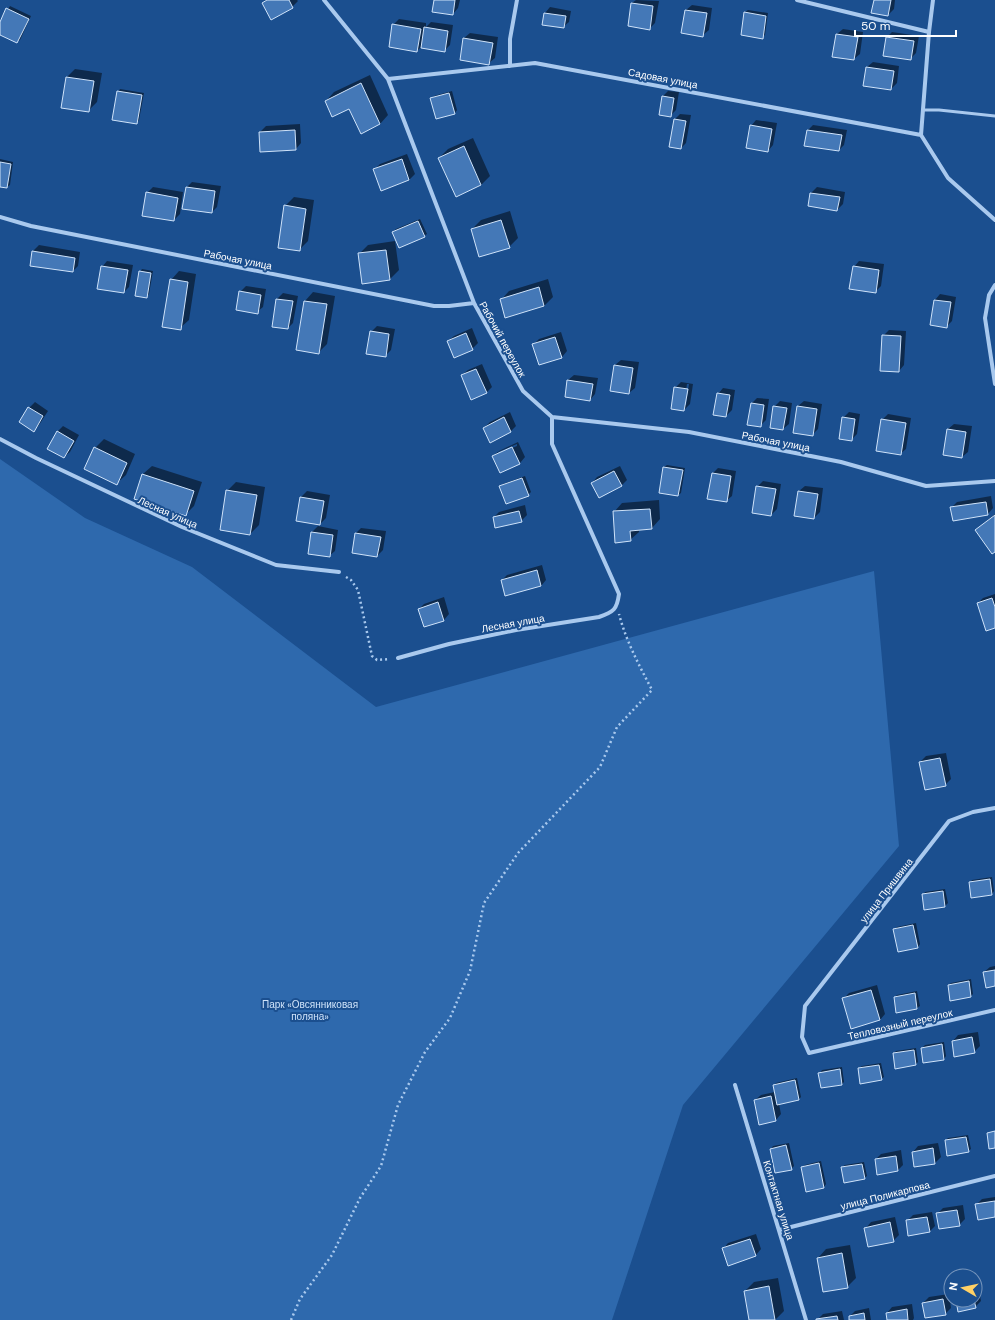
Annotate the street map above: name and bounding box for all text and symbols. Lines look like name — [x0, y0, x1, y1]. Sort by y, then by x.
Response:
scale bar — [855, 12, 956, 38]
text: 50 m — [861, 18, 890, 34]
street label: Садовая улица — [627, 65, 699, 92]
street label: Рабочая улица — [203, 246, 274, 273]
street label: Рабочий переулок — [476, 299, 529, 380]
street label: Рабочая улица — [741, 428, 812, 455]
street label: Лесная улица — [136, 494, 200, 532]
street label: Лесная улица — [481, 611, 546, 635]
street label: улица Пришвина — [857, 855, 916, 925]
park label: Парк «Овсянниковая поляна» — [262, 998, 358, 1023]
street label: Тепловозный переулок — [847, 1006, 954, 1043]
street label: Контактная улица — [760, 1159, 797, 1242]
street label: улица Поликарпова — [839, 1178, 932, 1213]
north arrow — [943, 1268, 983, 1308]
text: N — [946, 1281, 961, 1291]

